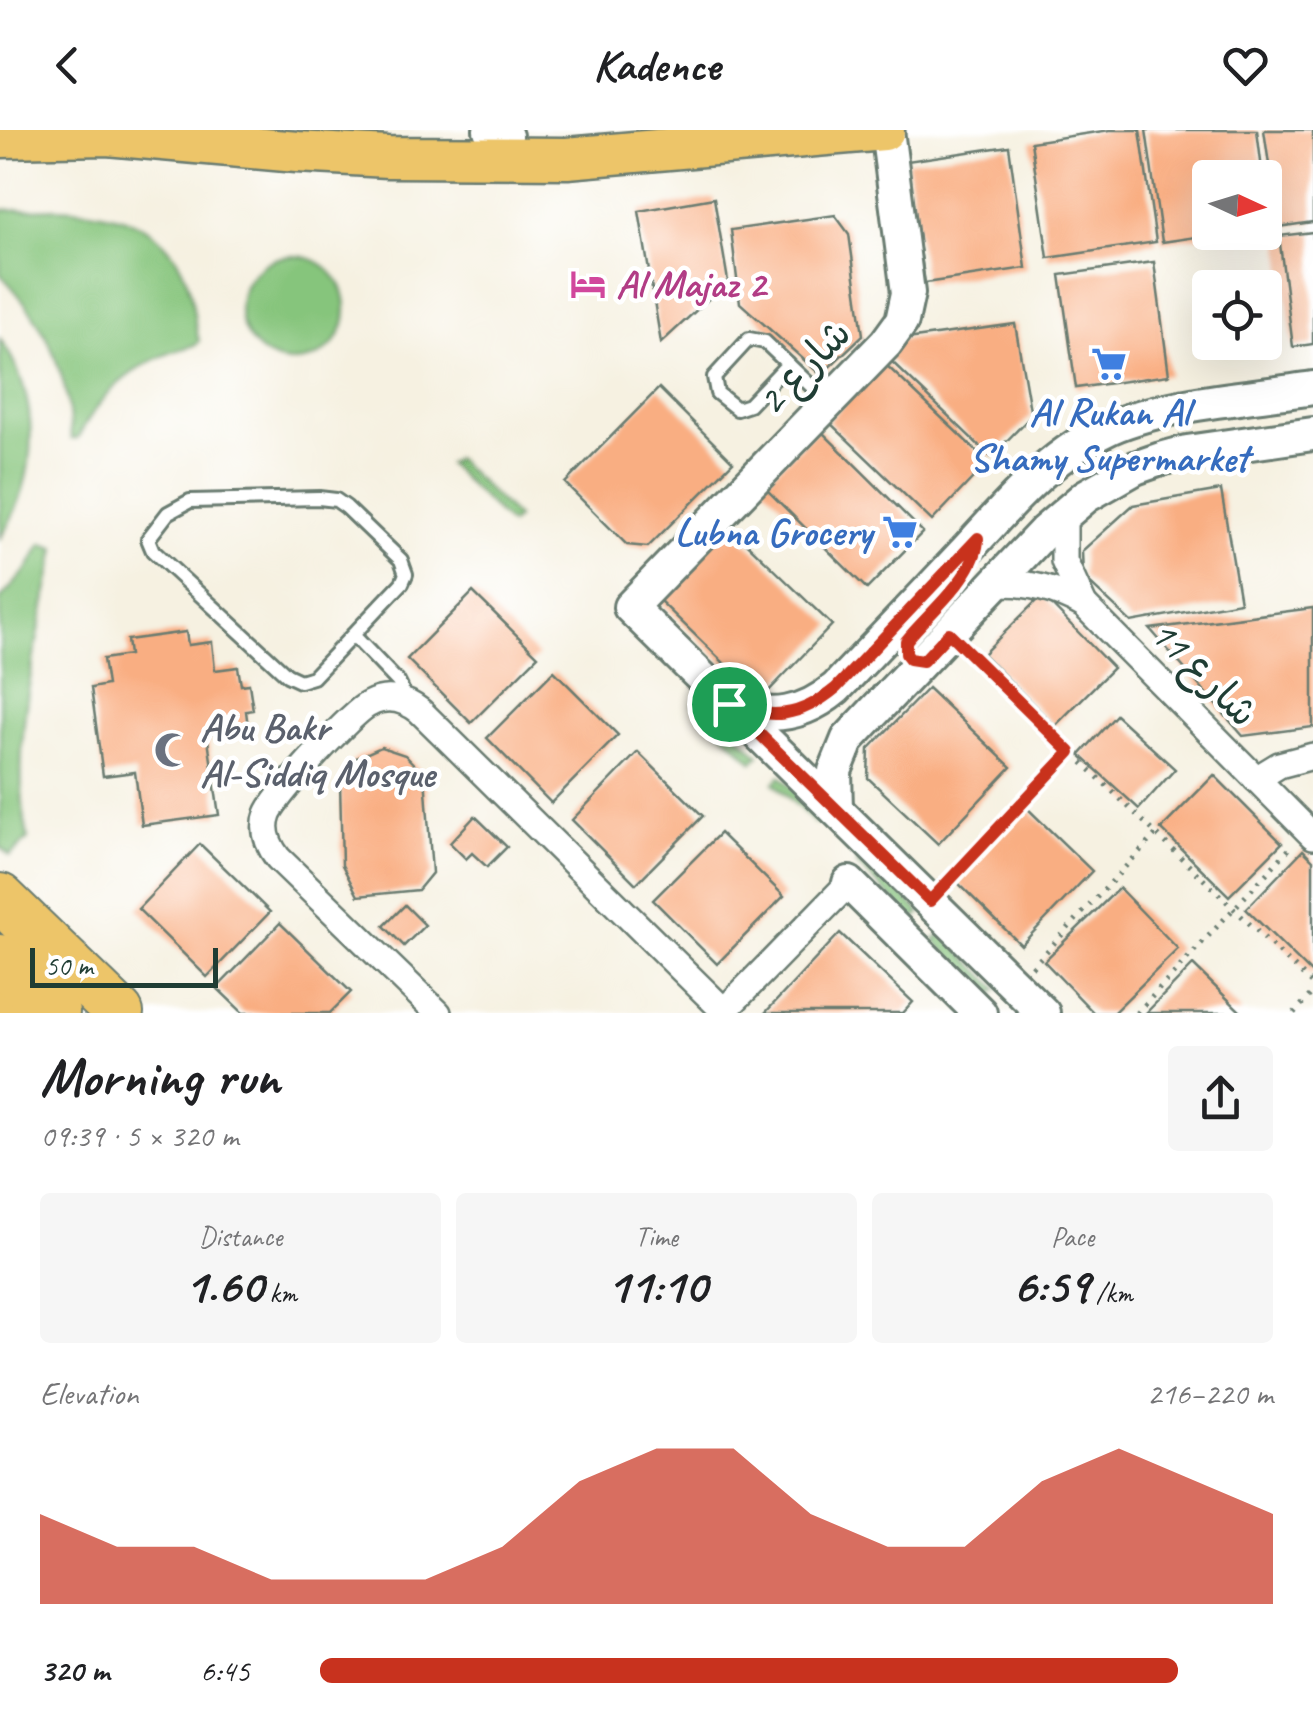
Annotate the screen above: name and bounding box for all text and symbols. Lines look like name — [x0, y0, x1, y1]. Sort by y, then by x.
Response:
text: Kadence — [593, 37, 720, 94]
icon: back — [40, 38, 95, 93]
icon: heart — [1218, 38, 1273, 93]
north arrow — [1192, 160, 1282, 250]
map controls — [1192, 160, 1282, 360]
place label: Al Majaz 2 — [616, 259, 769, 309]
hotel icon: Al Majaz 2 — [569, 265, 607, 303]
button: locate — [1192, 270, 1282, 360]
street label: شارع 2 — [746, 309, 863, 427]
supermarket icon: Al Rukan Al Shamy Supermarket — [1090, 345, 1128, 383]
place label: Al Rukan Al Shamy Supermarket — [969, 387, 1254, 483]
place label: Lubna Grocery — [675, 507, 876, 557]
supermarket icon: Lubna Grocery — [881, 513, 919, 551]
street label: شارع 11 — [1138, 609, 1268, 739]
pin — [687, 662, 772, 747]
icon: arrive — [702, 677, 757, 732]
place label: Abu Bakr Al-Siddiq Mosque — [200, 702, 437, 798]
mosque icon: Abu Bakr Al-Siddiq Mosque — [153, 731, 191, 769]
scale bar — [30, 943, 218, 988]
text: 50 m — [45, 948, 93, 983]
text: Morning run — [40, 1042, 280, 1112]
button: share — [1168, 1046, 1273, 1151]
text: 09:39 · 5 × 320 m — [40, 1115, 238, 1156]
text: Distance — [199, 1219, 282, 1254]
text: Time — [635, 1219, 678, 1254]
text: Pace — [1051, 1219, 1094, 1254]
text: 1.60 — [184, 1254, 263, 1317]
text: 11:10 — [607, 1254, 706, 1317]
text: 6:59 — [1012, 1254, 1089, 1317]
text: km — [263, 1275, 297, 1310]
text: /km — [1089, 1275, 1133, 1310]
text: Elevation — [40, 1373, 138, 1414]
text: 216–220 m — [1147, 1373, 1273, 1414]
text: 320 m — [40, 1650, 109, 1691]
text: 6:45 — [200, 1650, 250, 1691]

